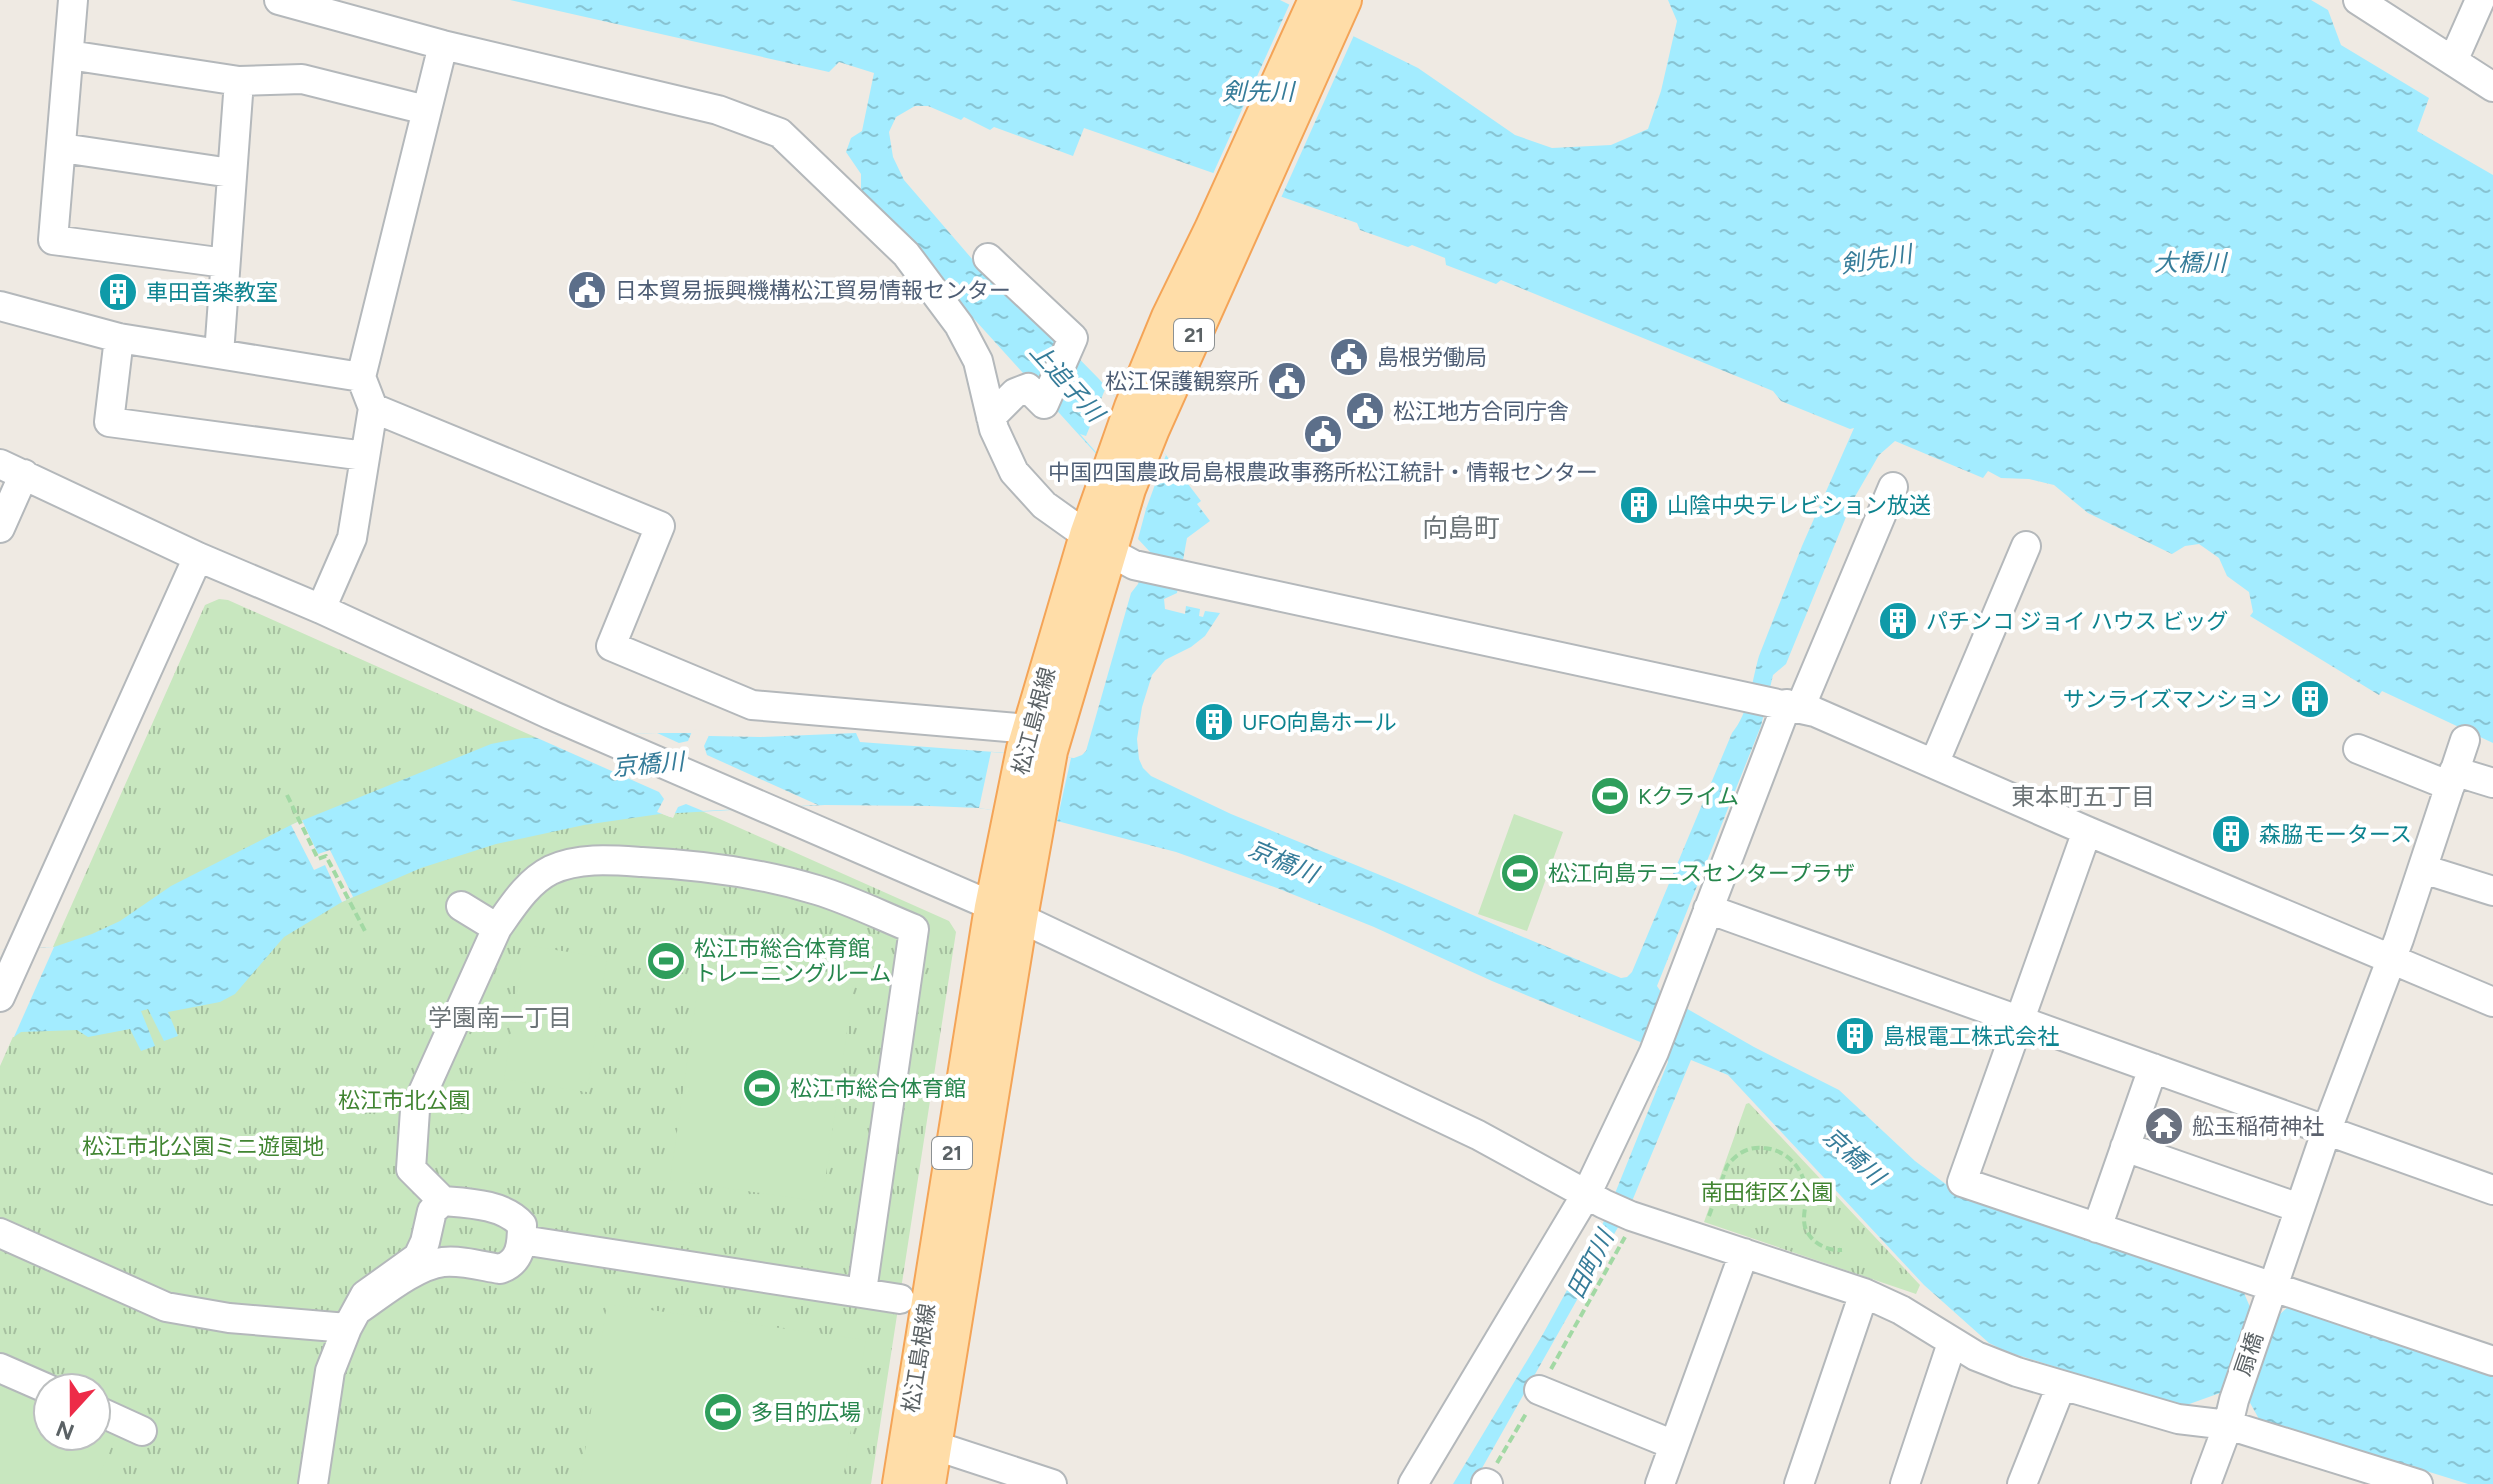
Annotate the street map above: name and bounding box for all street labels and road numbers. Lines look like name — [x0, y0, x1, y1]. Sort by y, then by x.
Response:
road number: 21 — [1174, 319, 1214, 351]
street label: 松江島根線 — [1007, 664, 1061, 778]
road number: 21 — [932, 1137, 972, 1169]
street label: 松江島根線 — [897, 1302, 941, 1414]
street label: 扇橋 — [2229, 1329, 2269, 1379]

